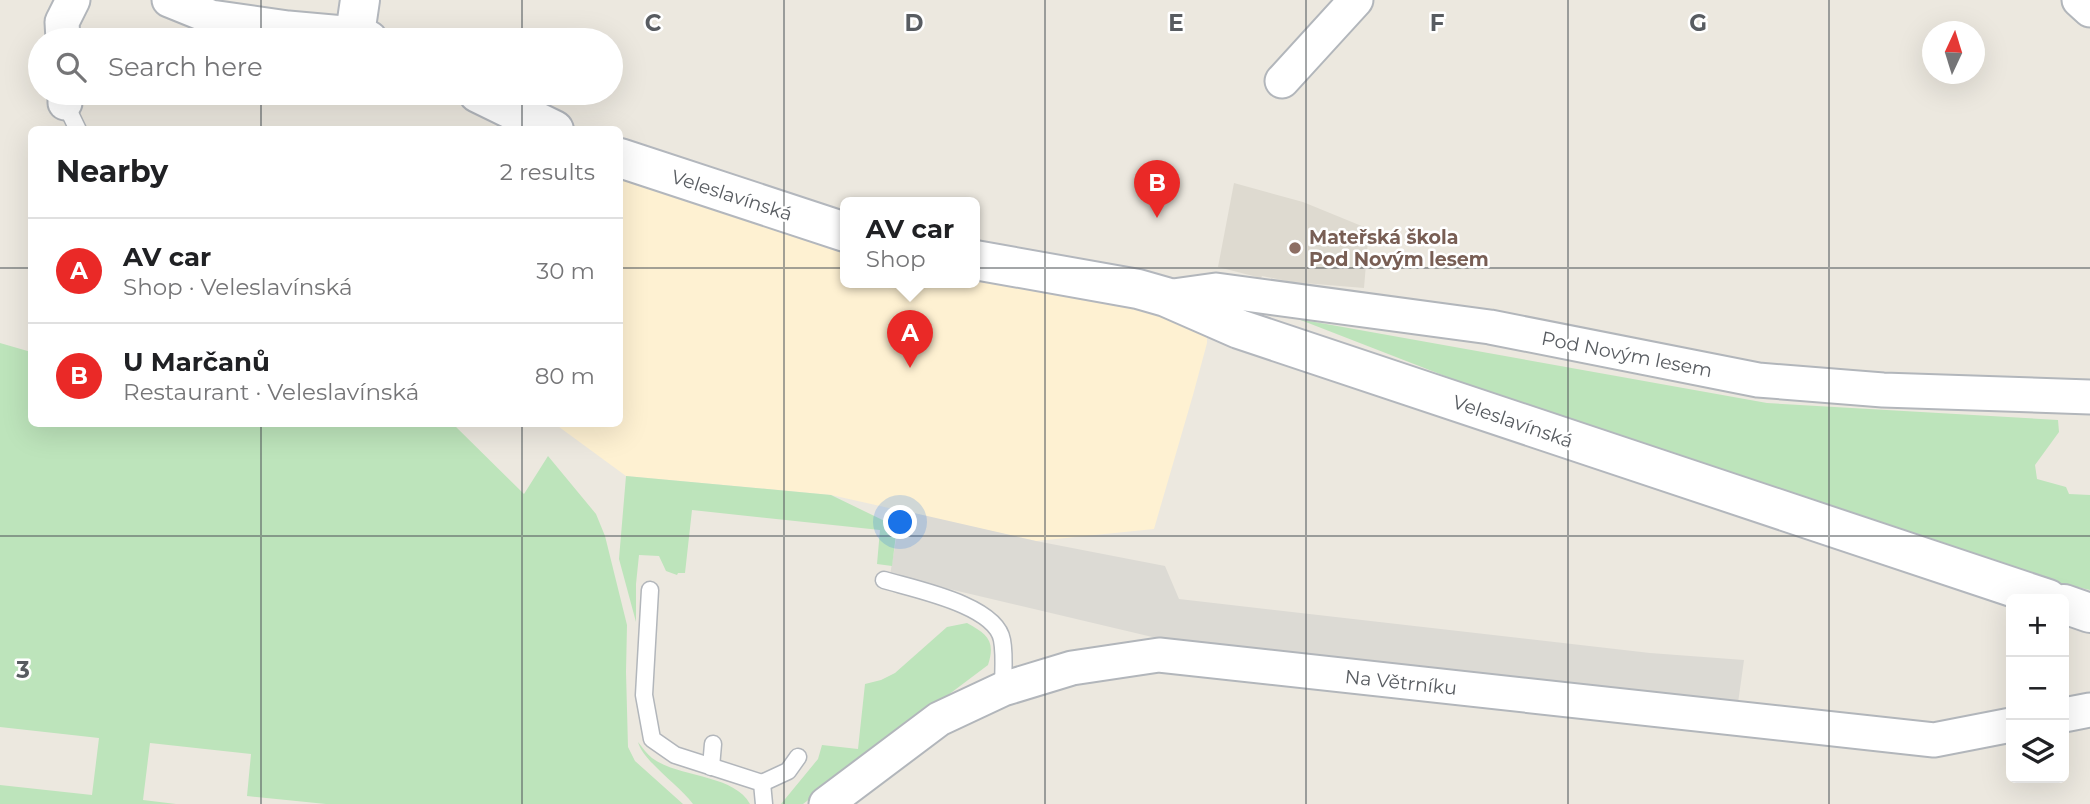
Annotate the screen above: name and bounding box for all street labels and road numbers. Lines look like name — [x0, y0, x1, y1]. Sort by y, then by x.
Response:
street label: Veleslavínská — [669, 165, 795, 226]
street label: Pod Novým lesem — [1540, 327, 1714, 382]
street label: Veleslavínská — [1450, 390, 1576, 453]
street label: Na Větrníku — [1344, 665, 1458, 700]

